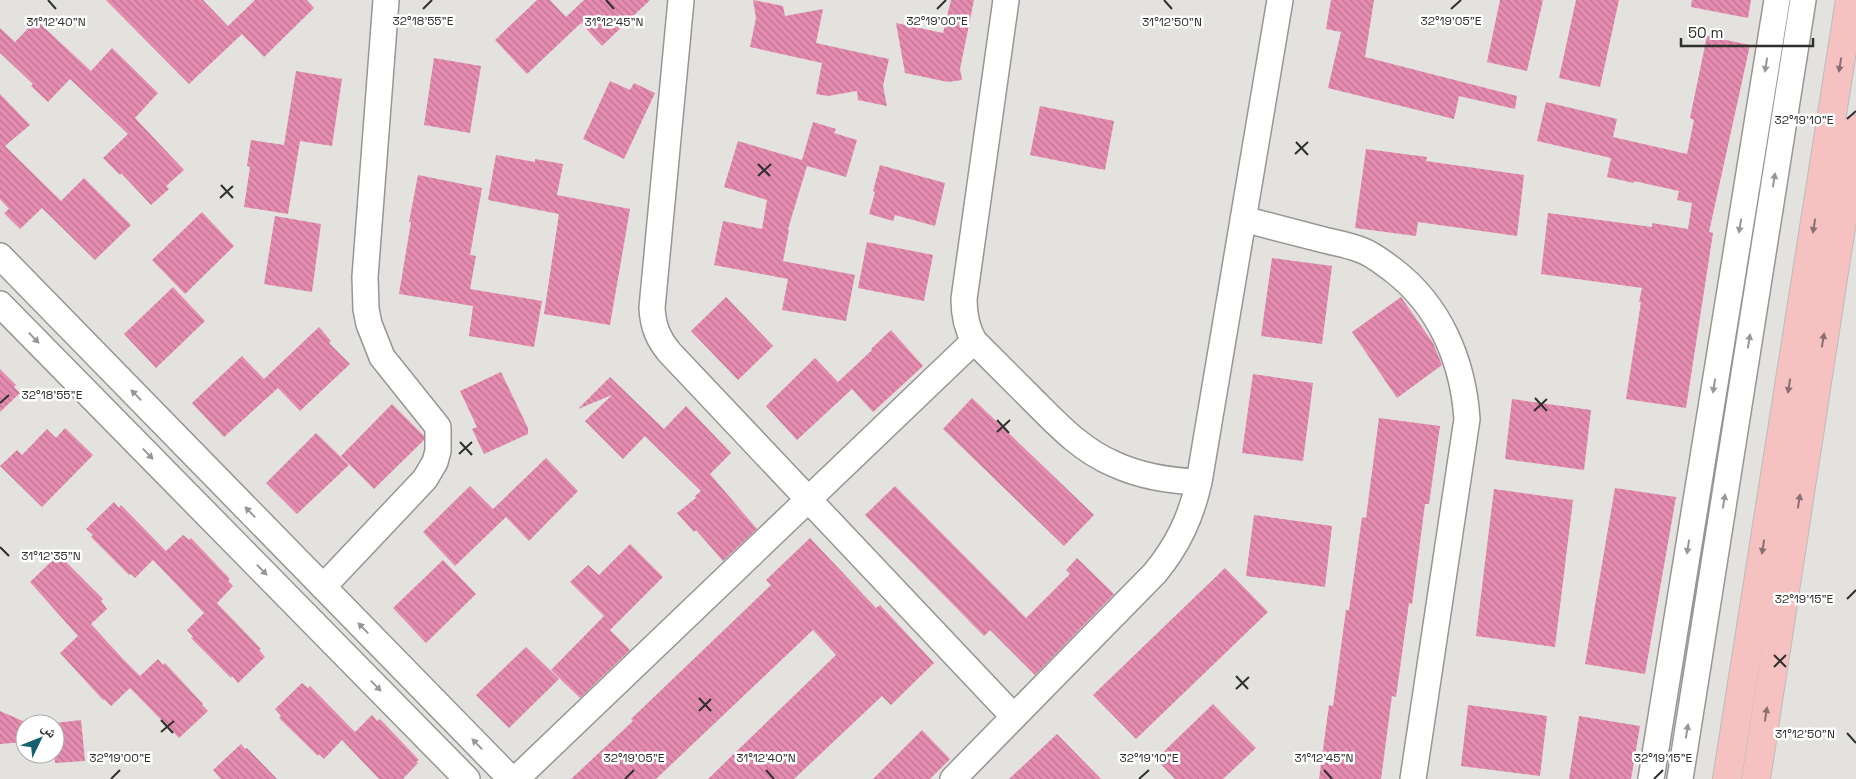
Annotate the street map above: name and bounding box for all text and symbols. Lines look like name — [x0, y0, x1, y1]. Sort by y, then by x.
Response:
text: 32°18'55"E — [393, 13, 454, 29]
text: 32°19'00"E — [906, 13, 968, 29]
text: 32°19'05"E — [1420, 13, 1482, 29]
text: 31°12'40"N — [26, 14, 86, 30]
text: 31°12'45"N — [584, 14, 644, 30]
text: 31°12'50"N — [1142, 14, 1202, 30]
scale bar — [1681, 15, 1814, 47]
text: 50 m — [1688, 23, 1723, 42]
one-way arrow — [1762, 58, 1770, 74]
one-way arrow — [1835, 58, 1843, 74]
text: 32°19'10"E — [1775, 112, 1834, 128]
one-way arrow — [1771, 172, 1779, 188]
one-way arrow — [1736, 218, 1744, 234]
one-way arrow — [1810, 218, 1818, 234]
one-way arrow — [28, 332, 40, 344]
one-way arrow — [1745, 332, 1753, 348]
one-way arrow — [1820, 332, 1828, 348]
one-way arrow — [1710, 379, 1718, 395]
one-way arrow — [1785, 379, 1793, 395]
text: 32°18'55"E — [22, 387, 83, 403]
one-way arrow — [130, 390, 142, 402]
one-way arrow — [142, 448, 154, 460]
one-way arrow — [1720, 493, 1728, 509]
one-way arrow — [1795, 493, 1803, 509]
one-way arrow — [244, 506, 256, 518]
one-way arrow — [1684, 539, 1692, 555]
one-way arrow — [1759, 539, 1767, 555]
text: 31°12'35"N — [21, 548, 81, 564]
one-way arrow — [256, 564, 268, 576]
text: 32°19'15"E — [1775, 591, 1833, 607]
one-way arrow — [357, 622, 369, 634]
one-way arrow — [370, 680, 382, 692]
one-way arrow — [1762, 705, 1770, 721]
north arrow — [15, 714, 65, 764]
text: ش — [38, 719, 61, 742]
one-way arrow — [1684, 722, 1692, 738]
text: 31°12'50"N — [1775, 726, 1835, 742]
one-way arrow — [471, 738, 483, 750]
text: 32°19'00"E — [89, 750, 151, 766]
text: 32°19'05"E — [603, 750, 665, 766]
text: 31°12'40"N — [736, 750, 796, 766]
text: 32°19'10"E — [1120, 750, 1179, 766]
text: 31°12'45"N — [1294, 750, 1354, 766]
text: 32°19'15"E — [1634, 750, 1692, 766]

